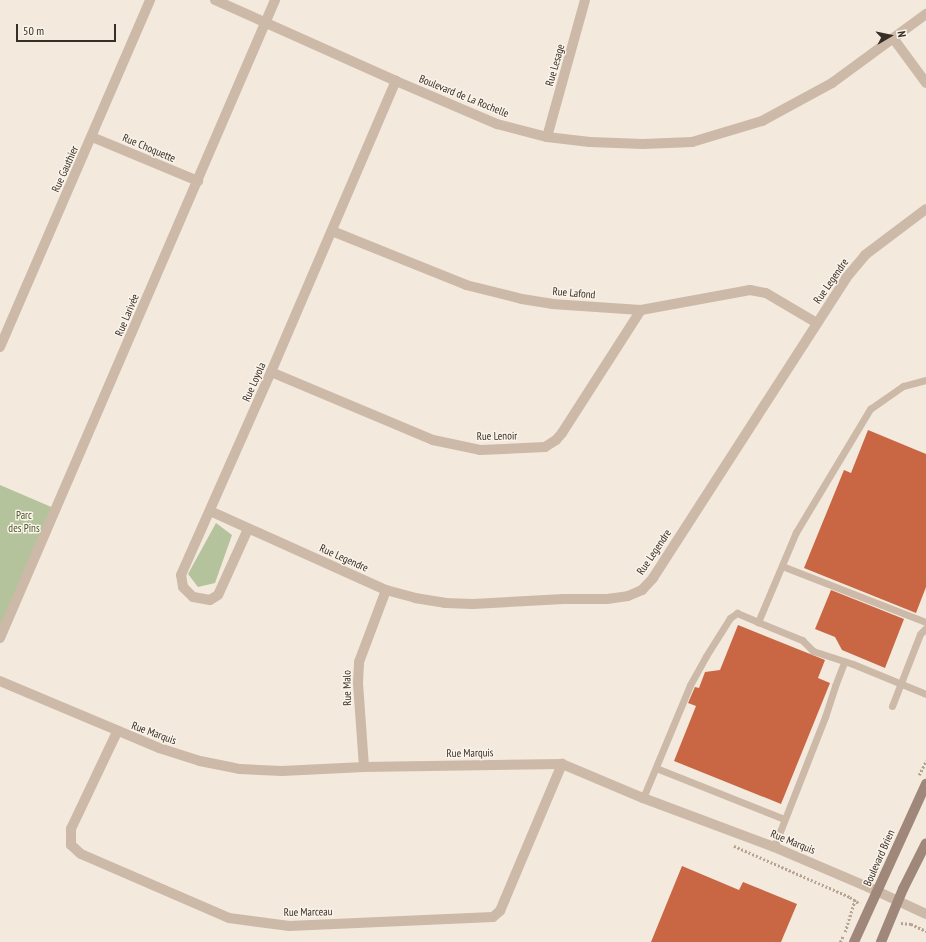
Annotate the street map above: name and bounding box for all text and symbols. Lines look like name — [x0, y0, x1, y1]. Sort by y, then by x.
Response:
scale bar — [18, 16, 118, 42]
north arrow — [870, 16, 910, 56]
text: 50 m — [23, 23, 44, 38]
text: N — [894, 30, 909, 38]
street label: Rue Lesage — [543, 43, 567, 87]
street label: Boulevard de La Rochelle — [417, 72, 511, 120]
street label: Rue Choquette — [121, 131, 177, 165]
street label: Rue Gauthier — [49, 144, 81, 194]
street label: Rue Legendre — [811, 256, 851, 306]
street label: Rue Lafond — [552, 285, 596, 301]
street label: Rue Larivée — [112, 292, 142, 338]
street label: Rue Loyola — [240, 360, 268, 404]
street label: Rue Lenoir — [477, 429, 517, 443]
park label: Parc des Pins — [8, 509, 40, 535]
street label: Rue Legendre — [634, 527, 674, 577]
street label: Rue Legendre — [318, 541, 370, 575]
street label: Rue Malo — [340, 670, 354, 706]
street label: Rue Marquis — [130, 719, 178, 747]
street label: Rue Marquis — [446, 746, 494, 760]
street label: Rue Marquis — [769, 827, 817, 857]
street label: Boulevard Brien — [861, 828, 897, 888]
street label: Rue Marceau — [283, 905, 333, 919]

